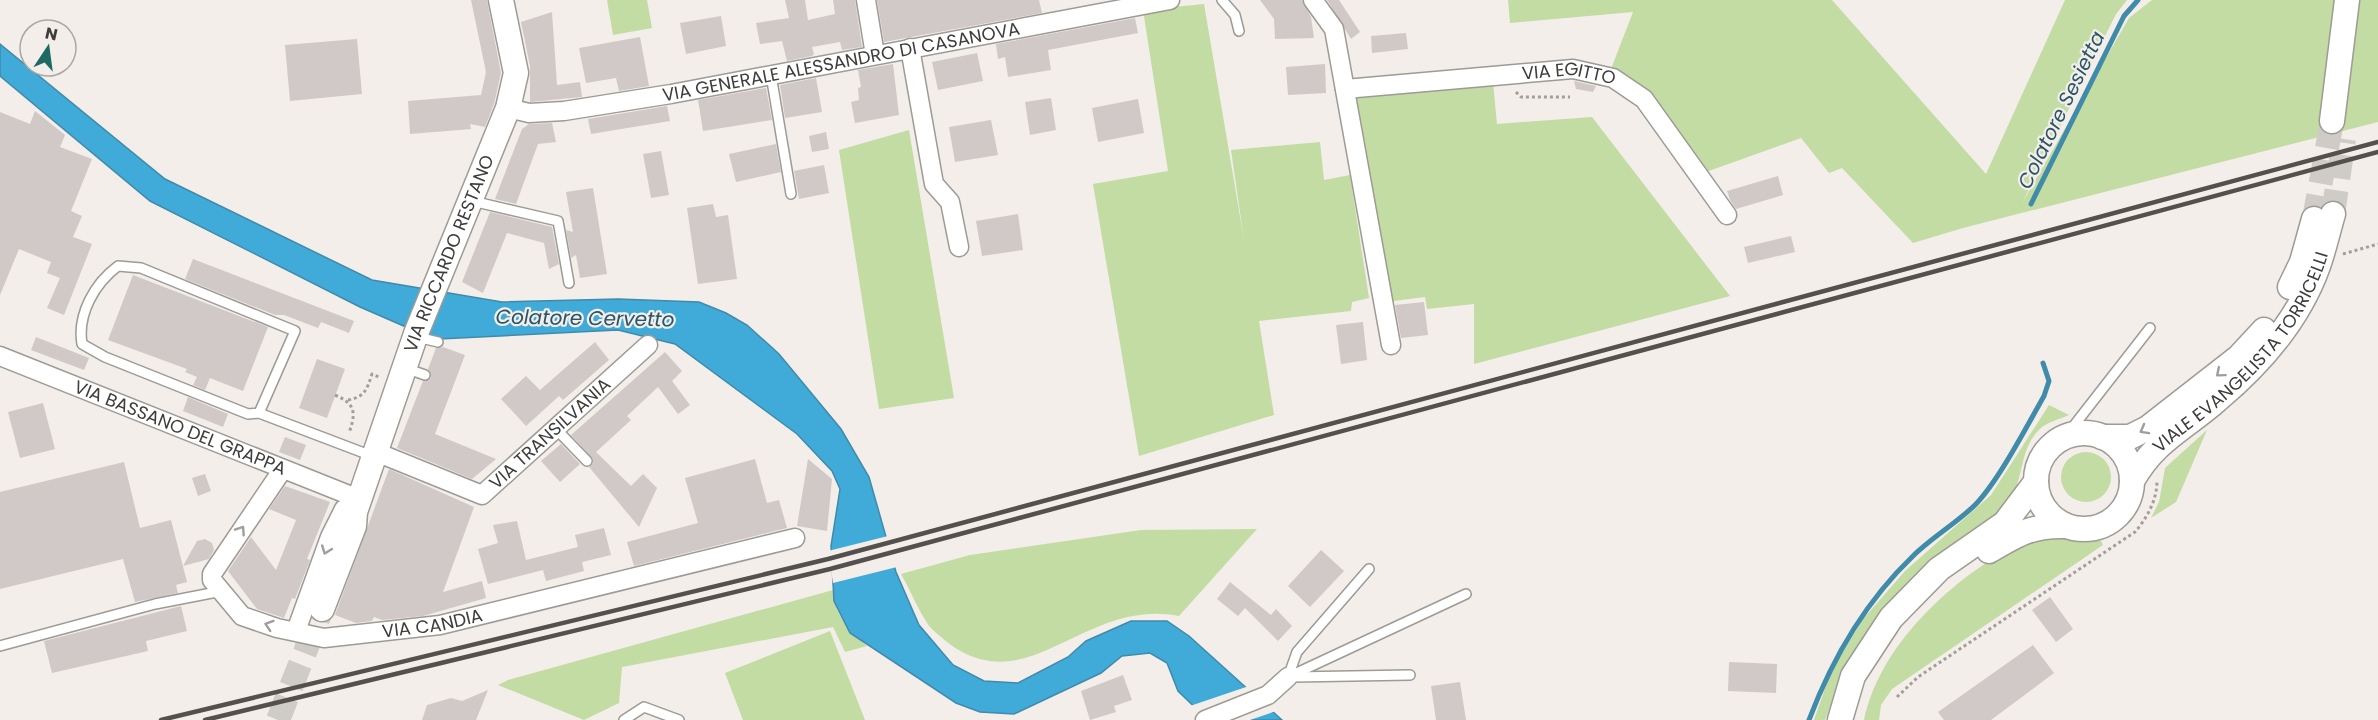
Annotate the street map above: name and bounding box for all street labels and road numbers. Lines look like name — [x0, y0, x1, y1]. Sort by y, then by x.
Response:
street label: VIA GENERALE ALESSANDRO DI CASANOVA — [660, 16, 1022, 107]
street label: VIA EGITTO — [1521, 56, 1618, 90]
street label: VIA RICCARDO RESTANO — [398, 151, 500, 356]
street label: VIALE EVANGELISTA TORRICELLI — [2147, 249, 2334, 458]
street label: VIA TRANSILVANIA — [484, 372, 616, 495]
street label: VIA BASSANO DEL GRAPPA — [71, 374, 290, 481]
street label: VIA CANDIA — [381, 602, 485, 643]

